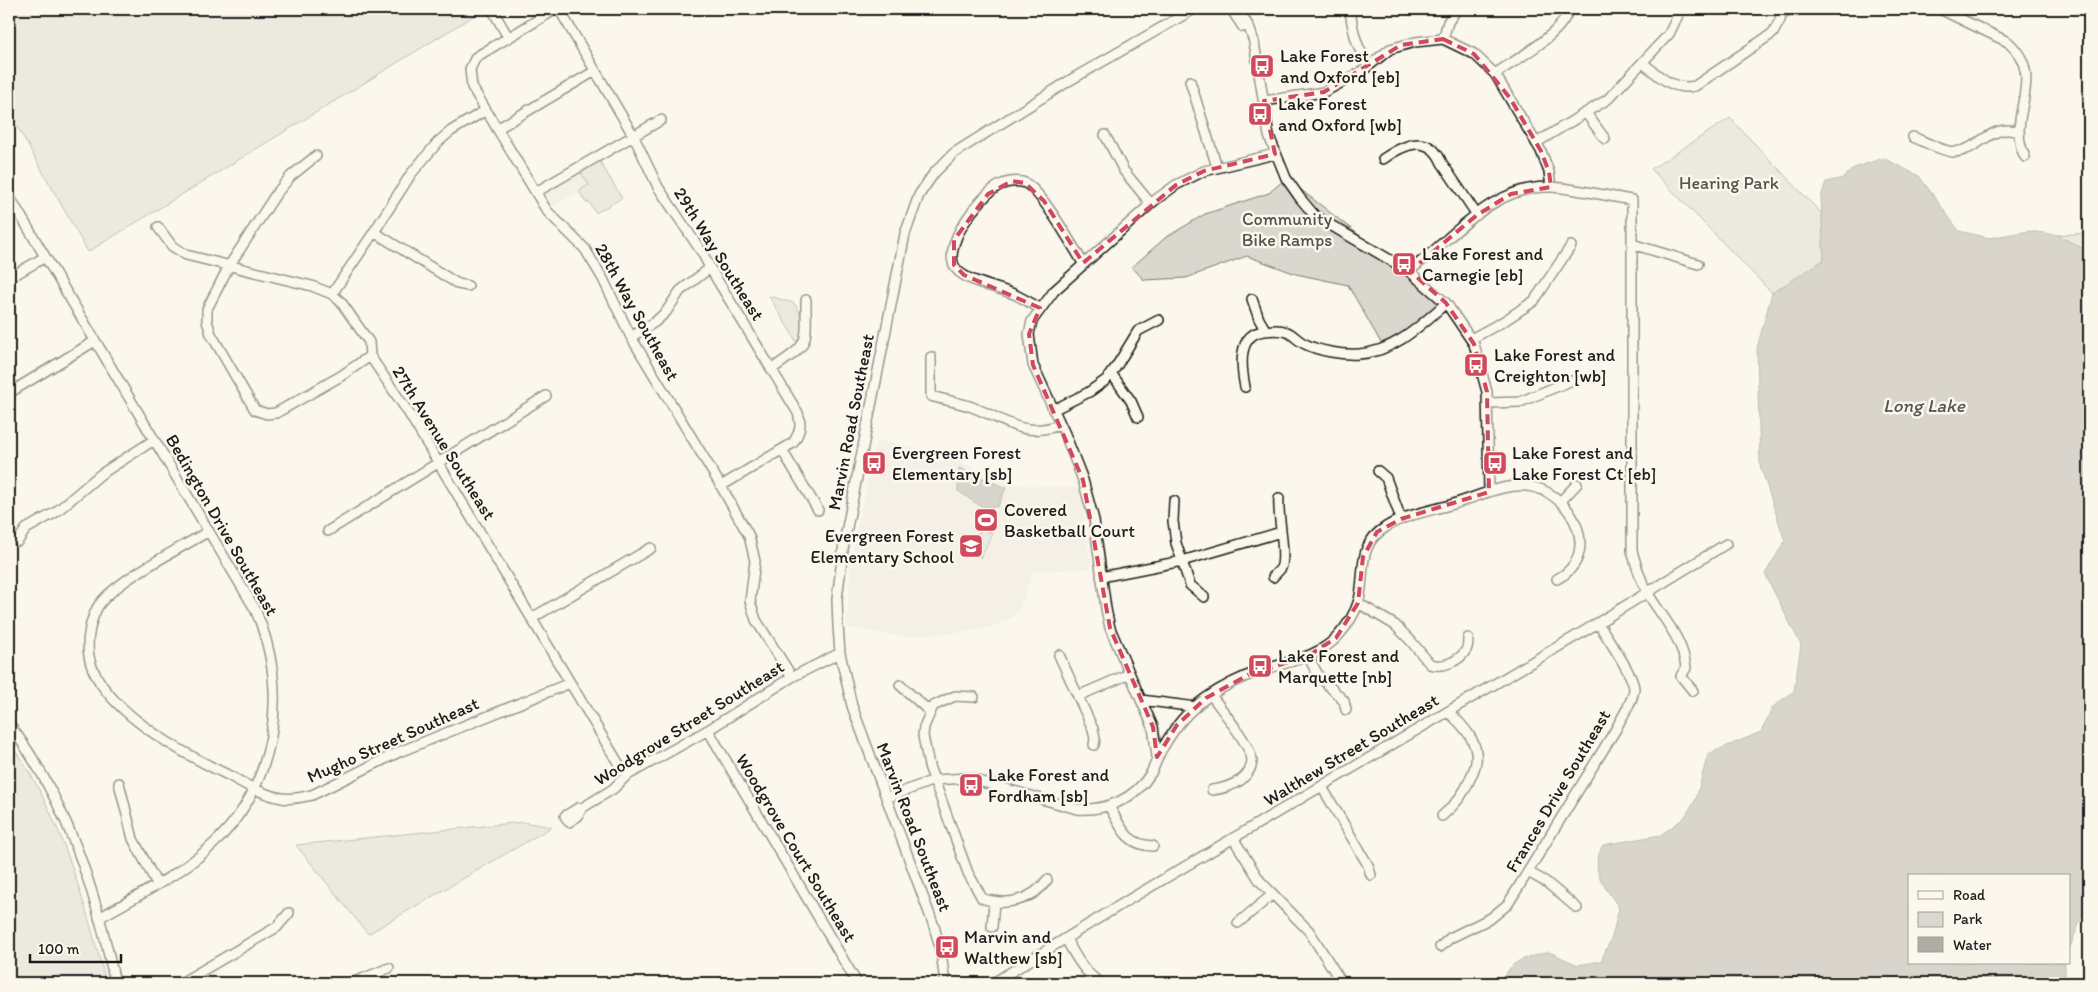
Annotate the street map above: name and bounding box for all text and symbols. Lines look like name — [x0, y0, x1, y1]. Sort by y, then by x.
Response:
place label: Lake Forest and Oxford [eb] — [1280, 45, 1400, 88]
bus stop icon: Lake Forest and Oxford [eb] — [1249, 53, 1275, 79]
place label: Lake Forest and Oxford [wb] — [1278, 93, 1402, 136]
bus stop icon: Lake Forest and Oxford [wb] — [1247, 101, 1273, 127]
park label: Hearing Park — [1679, 172, 1779, 194]
street label: 29th Way Southeast — [669, 183, 769, 325]
park label: Community Bike Ramps — [1242, 208, 1333, 251]
street label: 28th Way Southeast — [590, 240, 684, 385]
place label: Lake Forest and Carnegie [eb] — [1422, 243, 1544, 286]
bus stop icon: Lake Forest and Carnegie [eb] — [1391, 251, 1417, 277]
street label: Marvin Road Southeast — [823, 332, 879, 512]
place label: Lake Forest and Creighton [wb] — [1494, 344, 1616, 387]
bus stop icon: Lake Forest and Creighton [wb] — [1463, 352, 1489, 378]
street label: 27th Avenue Southeast — [388, 362, 501, 524]
water label: Long Lake — [1883, 394, 1966, 417]
street label: Bedington Drive Southeast — [161, 430, 283, 620]
place label: Evergreen Forest Elementary [sb] — [892, 442, 1021, 485]
place label: Lake Forest and Lake Forest Ct [eb] — [1512, 442, 1656, 485]
bus stop icon: Evergreen Forest Elementary [sb] — [861, 450, 887, 476]
bus stop icon: Lake Forest and Lake Forest Ct [eb] — [1482, 450, 1508, 476]
place label: Covered Basketball Court — [1004, 499, 1135, 542]
sports icon: Covered Basketball Court — [973, 507, 999, 533]
place label: Evergreen Forest Elementary School — [810, 525, 954, 568]
school or university icon: Evergreen Forest Elementary School — [958, 533, 984, 559]
place label: Lake Forest and Marquette [nb] — [1278, 645, 1400, 688]
bus stop icon: Lake Forest and Marquette [nb] — [1247, 653, 1273, 679]
street label: Woodgrove Street Southeast — [590, 655, 788, 791]
street label: Walthew Street Southeast — [1260, 689, 1443, 811]
street label: Mugho Street Southeast — [304, 692, 483, 788]
street label: Frances Drive Southeast — [1501, 705, 1615, 876]
street label: Marvin Road Southeast — [872, 739, 956, 915]
street label: Woodgrove Court Southeast — [731, 750, 861, 946]
place label: Lake Forest and Fordham [sb] — [988, 764, 1110, 807]
bus stop icon: Lake Forest and Fordham [sb] — [958, 772, 984, 798]
legend — [1908, 874, 2070, 964]
text: Road — [1953, 886, 1986, 904]
text: Park — [1953, 910, 1983, 928]
place label: Marvin and Walthew [sb] — [964, 926, 1063, 969]
scale bar — [30, 932, 121, 964]
bus stop icon: Marvin and Walthew [sb] — [934, 934, 960, 960]
text: Water — [1953, 936, 1992, 954]
text: 100 m — [38, 940, 80, 958]

